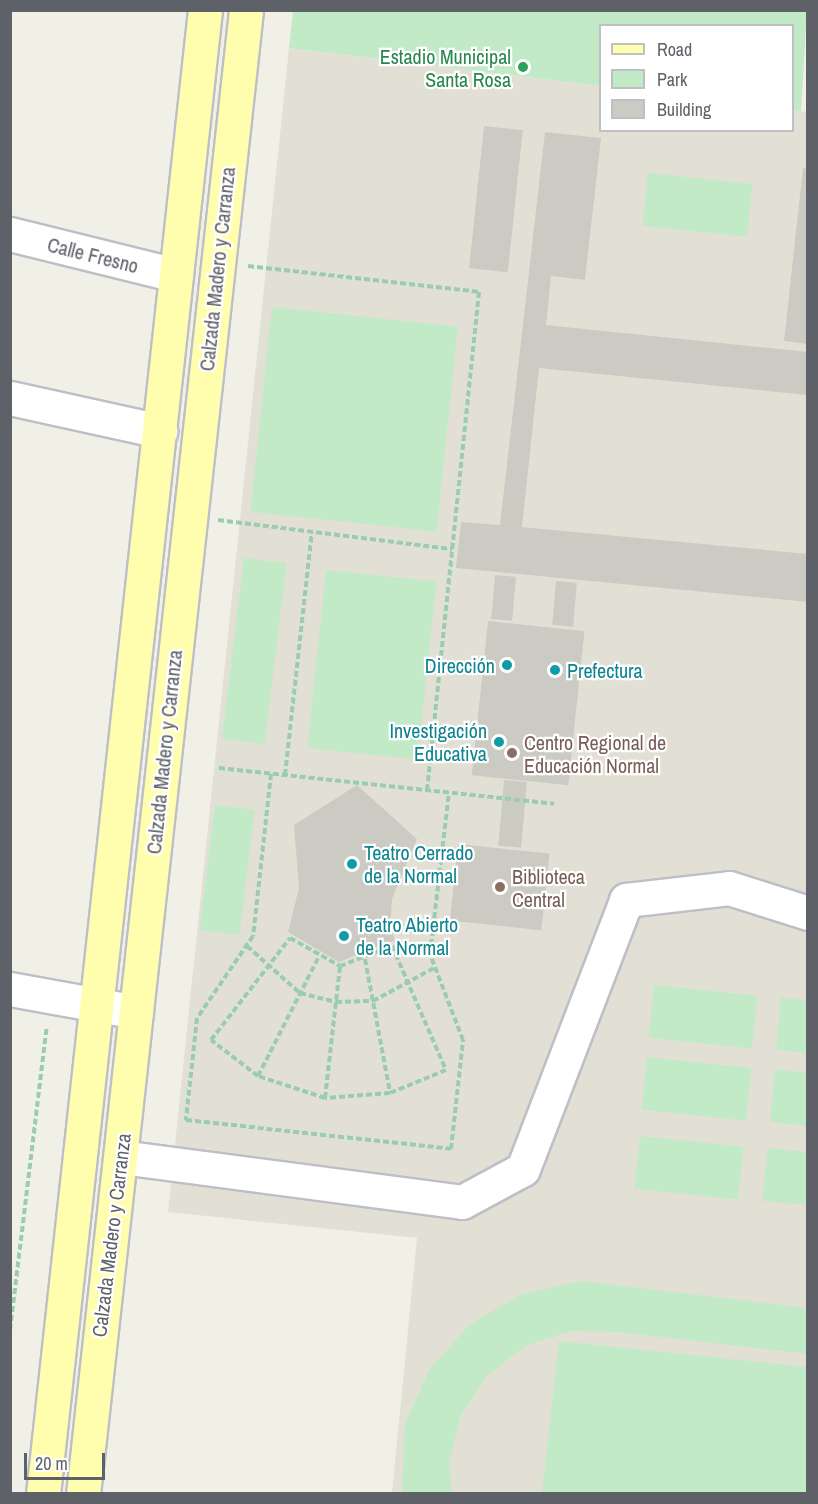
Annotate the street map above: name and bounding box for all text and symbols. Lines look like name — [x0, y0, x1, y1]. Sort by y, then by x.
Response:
legend — [599, 24, 794, 132]
text: Road — [657, 37, 692, 62]
place label: Estadio Municipal Santa Rosa — [380, 44, 511, 91]
marker: Estadio Municipal Santa Rosa — [516, 60, 530, 74]
text: Park — [657, 67, 687, 92]
text: Building — [657, 97, 711, 122]
street label: Calzada Madero y Carranza — [194, 166, 240, 372]
street label: Calle Fresno — [45, 232, 141, 278]
street label: Calzada Madero y Carranza — [141, 649, 187, 855]
place label: Dirección — [425, 653, 495, 677]
marker: Dirección — [500, 658, 514, 672]
place label: Prefectura — [567, 658, 643, 682]
marker: Prefectura — [548, 663, 562, 677]
place label: Investigación Educativa — [389, 718, 487, 765]
place label: Centro Regional de Educación Normal — [524, 730, 666, 777]
marker: Investigación Educativa — [492, 735, 506, 749]
marker: Centro Regional de Educación Normal — [505, 746, 519, 760]
place label: Teatro Cerrado de la Normal — [364, 840, 473, 887]
marker: Teatro Cerrado de la Normal — [345, 857, 359, 871]
place label: Biblioteca Central — [512, 864, 585, 911]
marker: Biblioteca Central — [493, 880, 507, 894]
place label: Teatro Abierto de la Normal — [356, 912, 459, 959]
marker: Teatro Abierto de la Normal — [337, 929, 351, 943]
street label: Calzada Madero y Carranza — [87, 1132, 135, 1338]
scale bar — [27, 1441, 108, 1479]
text: 20 m — [35, 1451, 68, 1476]

